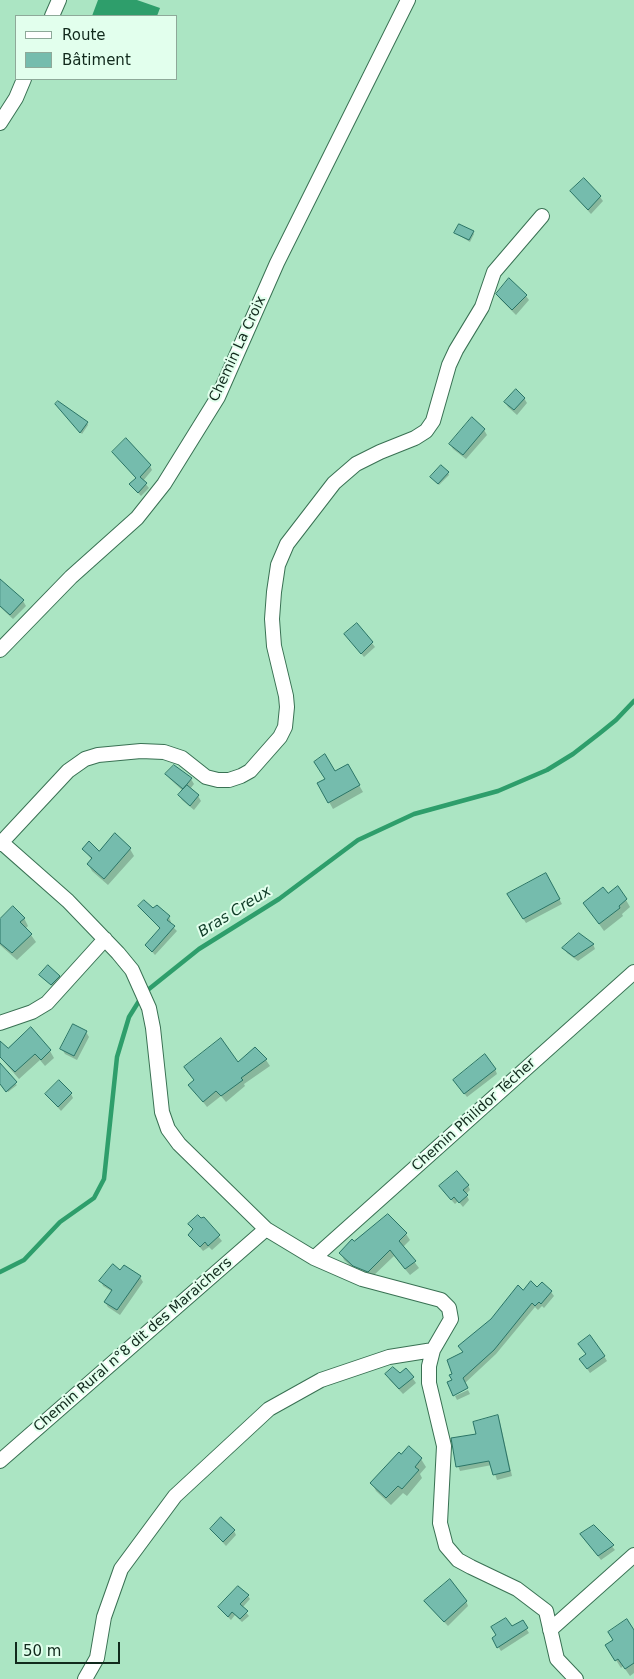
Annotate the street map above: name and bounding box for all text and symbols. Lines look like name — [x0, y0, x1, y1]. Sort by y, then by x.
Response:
legend — [15, 15, 178, 80]
text: Route — [62, 26, 106, 44]
text: Bâtiment — [62, 51, 131, 69]
street label: Chemin La Croix — [206, 293, 270, 405]
water label: Bras Creux — [195, 883, 275, 941]
street label: Chemin Philidor Técher — [409, 1055, 539, 1175]
street label: Chemin Rural n°8 dit des Maraichers — [30, 1254, 236, 1436]
scale bar — [18, 1632, 122, 1664]
text: 50 m — [23, 1642, 61, 1660]

